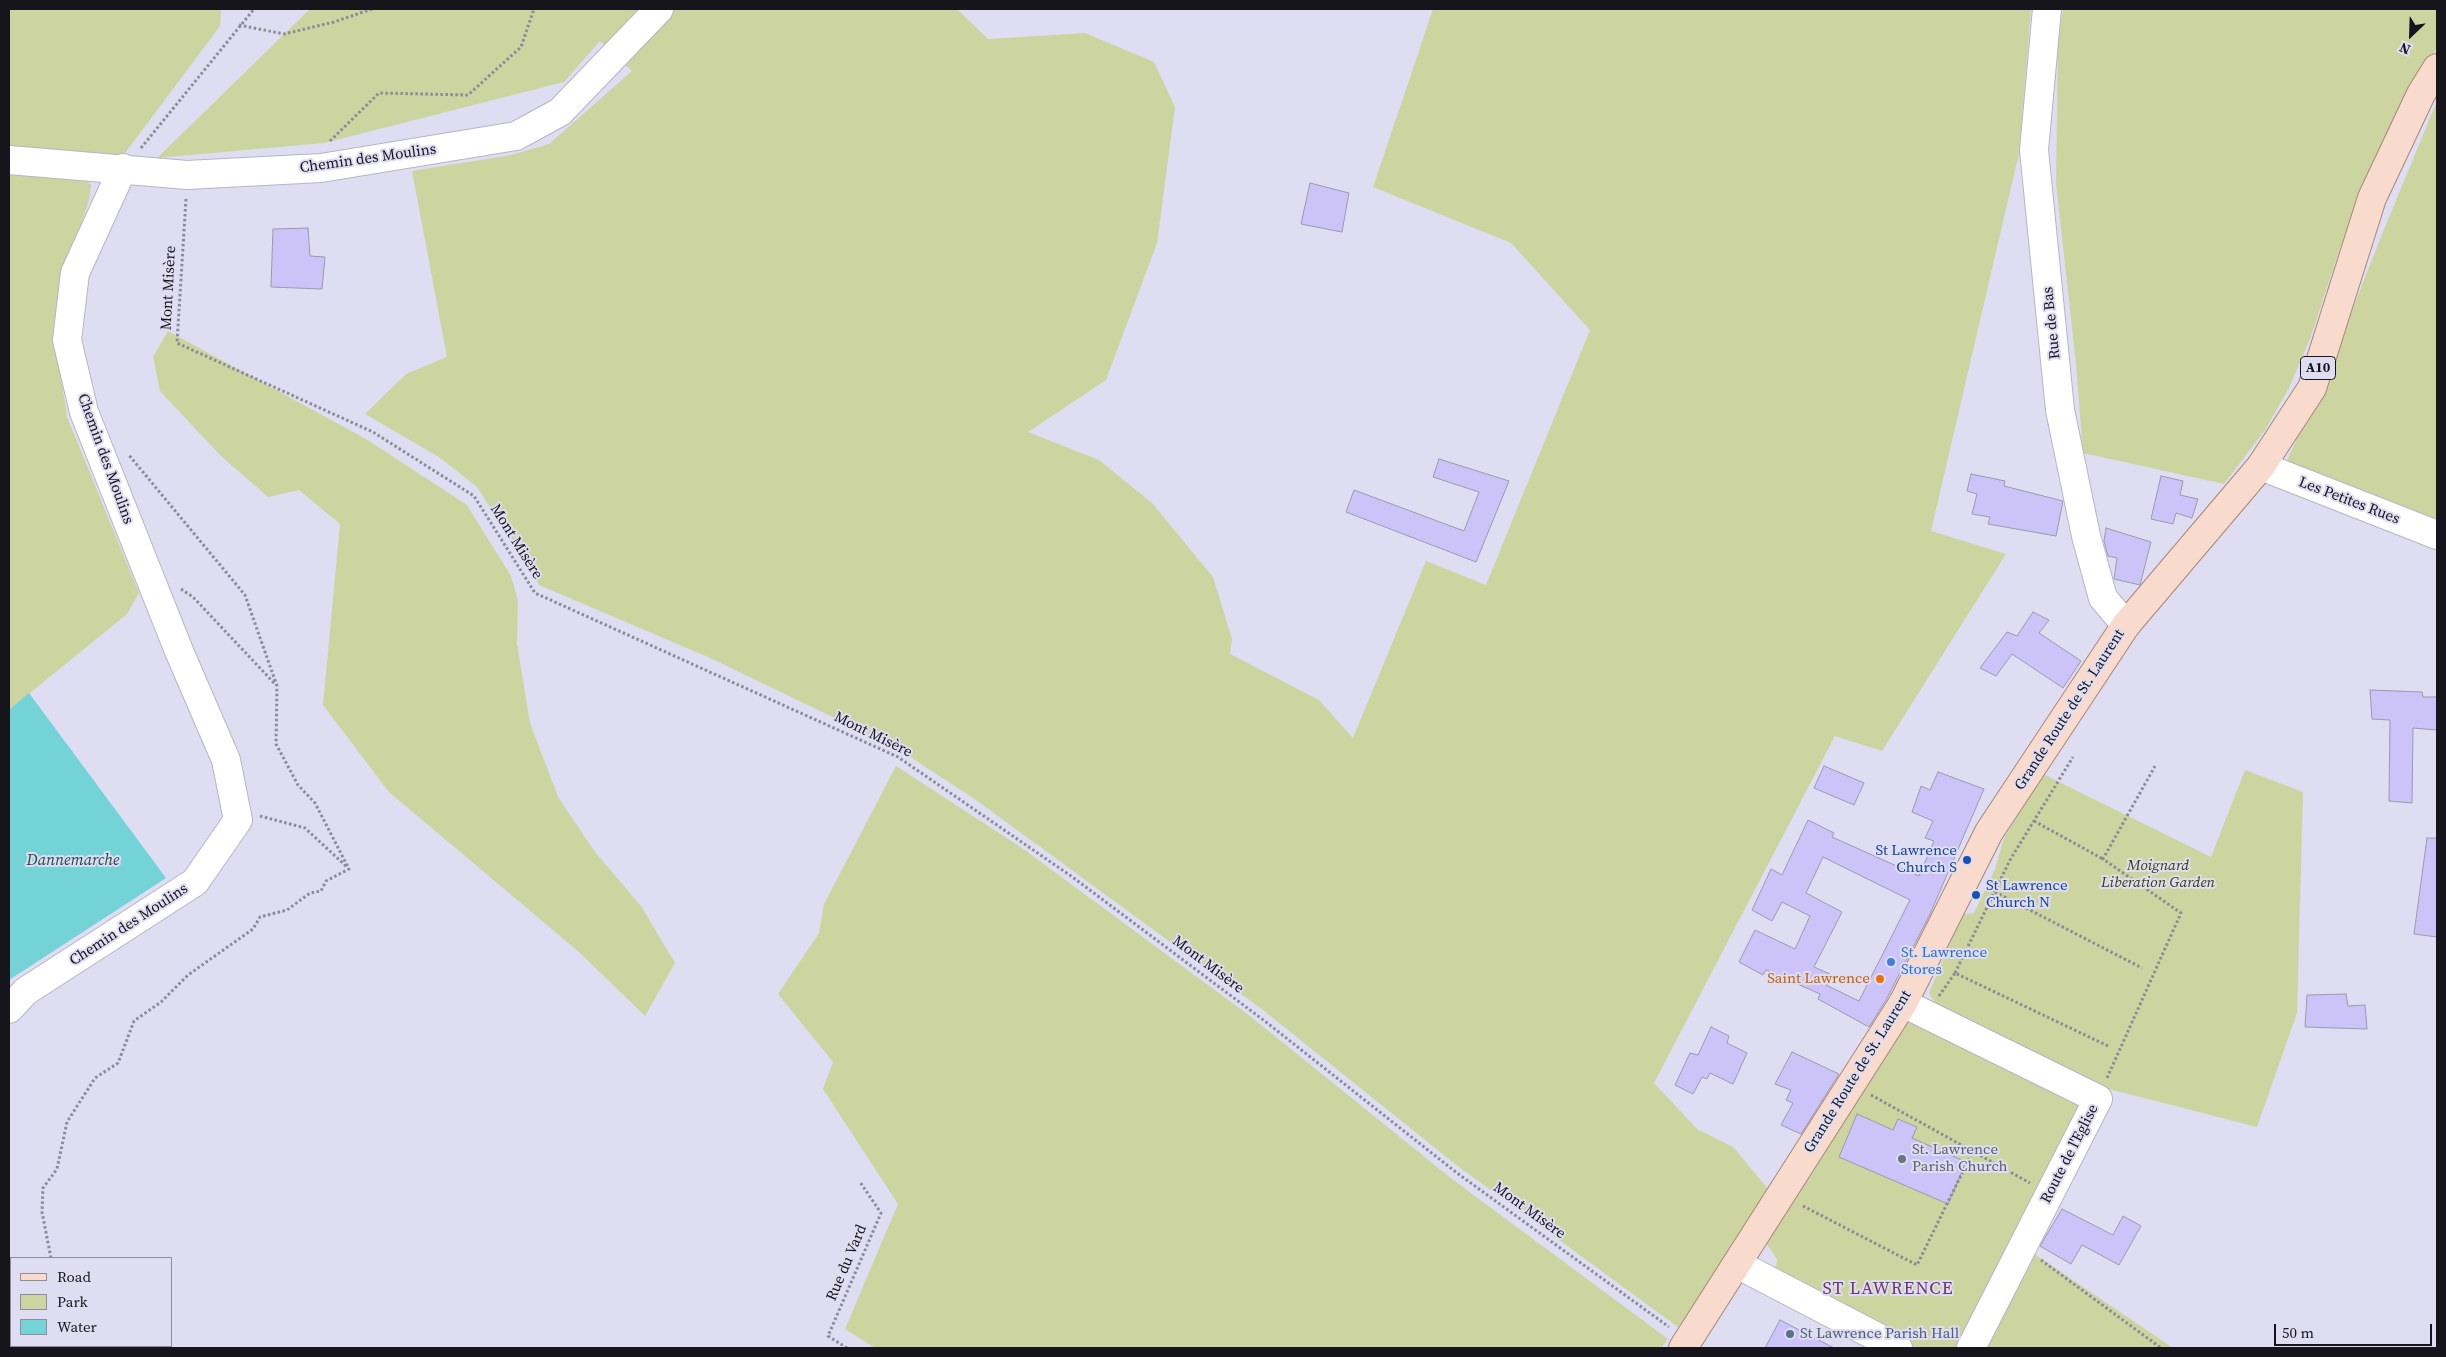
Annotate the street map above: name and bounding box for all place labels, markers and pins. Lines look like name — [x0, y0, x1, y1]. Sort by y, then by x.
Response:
place label: St Lawrence Church S — [1875, 842, 1957, 877]
marker: St Lawrence Church S — [1961, 854, 1973, 866]
place label: St Lawrence Church N — [1986, 877, 2068, 912]
marker: St Lawrence Church N — [1970, 889, 1982, 901]
place label: St. Lawrence Stores — [1901, 944, 1987, 979]
marker: St. Lawrence Stores — [1885, 956, 1897, 968]
place label: Saint Lawrence — [1767, 970, 1870, 988]
marker: Saint Lawrence — [1874, 973, 1886, 985]
place label: St. Lawrence Parish Church — [1912, 1141, 2008, 1176]
marker: St. Lawrence Parish Church — [1896, 1153, 1908, 1165]
place label: St Lawrence Parish Hall — [1800, 1325, 1959, 1343]
marker: St Lawrence Parish Hall — [1784, 1328, 1796, 1340]

